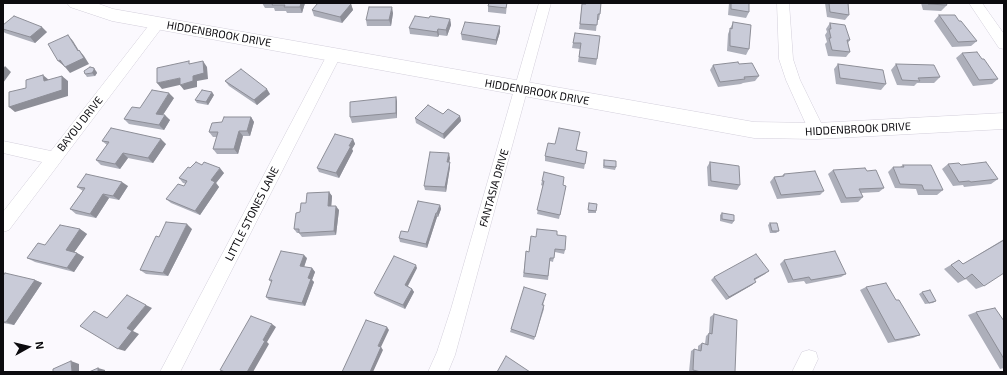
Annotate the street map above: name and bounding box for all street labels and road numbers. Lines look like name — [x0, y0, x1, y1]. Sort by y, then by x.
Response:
street label: HIDDENBROOK DRIVE — [166, 18, 272, 50]
street label: HIDDENBROOK DRIVE — [484, 76, 590, 108]
street label: BAYOU DRIVE — [54, 94, 106, 154]
street label: HIDDENBROOK DRIVE — [805, 120, 911, 138]
street label: FANTASIA DRIVE — [477, 147, 511, 229]
street label: LITTLE STONES LANE — [222, 165, 282, 263]

